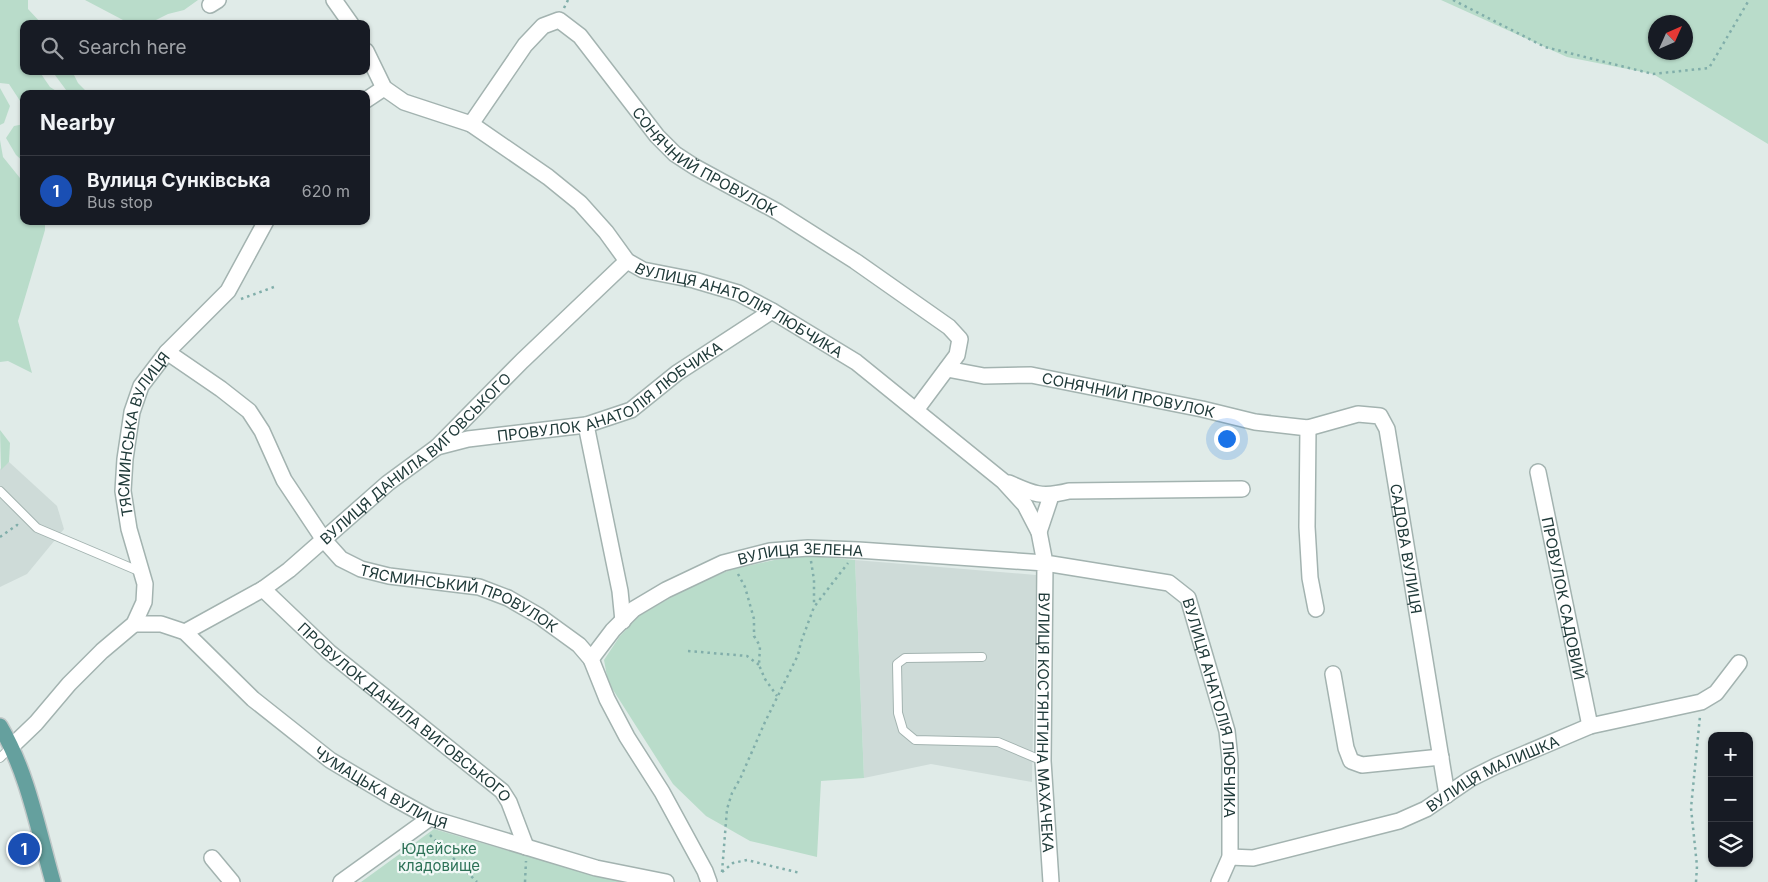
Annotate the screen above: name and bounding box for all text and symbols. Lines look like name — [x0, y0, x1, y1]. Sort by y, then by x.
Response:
north arrow — [1648, 15, 1693, 60]
search box — [20, 20, 370, 75]
icon: search — [38, 34, 66, 62]
text: Search here — [78, 36, 187, 59]
street label: СОНЯЧНИЙ ПРОВУЛОК — [628, 103, 781, 219]
text: Nearby — [40, 110, 115, 135]
text: Вулиця Сунківська — [87, 169, 271, 192]
text: 1 — [53, 181, 59, 201]
text: 620 m — [302, 181, 350, 201]
text: Bus stop — [87, 192, 153, 212]
street label: ВУЛИЦЯ АНАТОЛІЯ ЛЮБЧИКА — [632, 258, 847, 361]
street label: ПРОВУЛОК АНАТОЛІЯ ЛЮБЧИКА — [496, 337, 725, 445]
street label: ТЯСМИНСЬКА ВУЛИЦЯ — [113, 348, 174, 518]
street label: СОНЯЧНИЙ ПРОВУЛОК — [1040, 368, 1217, 421]
street label: ВУЛИЦЯ ДАНИЛА ВИГОВСЬКОГО — [316, 369, 515, 548]
your location — [1214, 426, 1240, 452]
street label: САДОВА ВУЛИЦЯ — [1387, 482, 1427, 615]
street label: ПРОВУЛОК САДОВИЙ — [1538, 515, 1590, 681]
street label: ВУЛИЦЯ ЗЕЛЕНА — [735, 538, 864, 568]
street label: ТЯСМИНСЬКИЙ ПРОВУЛОК — [358, 560, 562, 636]
street label: ВУЛИЦЯ КОСТЯНТИНА МАХАЧЕКА — [1033, 592, 1059, 853]
street label: ВУЛИЦЯ АНАТОЛІЯ ЛЮБЧИКА — [1179, 596, 1240, 818]
street label: ПРОВУЛОК ДАНИЛА ВИГОВСЬКОГО — [294, 618, 516, 805]
street label: ВУЛИЦЯ МАЛИШКА — [1422, 731, 1562, 816]
map controls — [1708, 732, 1753, 867]
button: + — [1708, 732, 1753, 777]
street label: ЧУМАЦЬКА ВУЛИЦЯ — [310, 742, 450, 832]
button: − — [1708, 777, 1753, 822]
button: layers — [1708, 822, 1753, 867]
pin: 1 — [8, 830, 40, 868]
park label: Юдейське кладовище — [398, 839, 480, 875]

